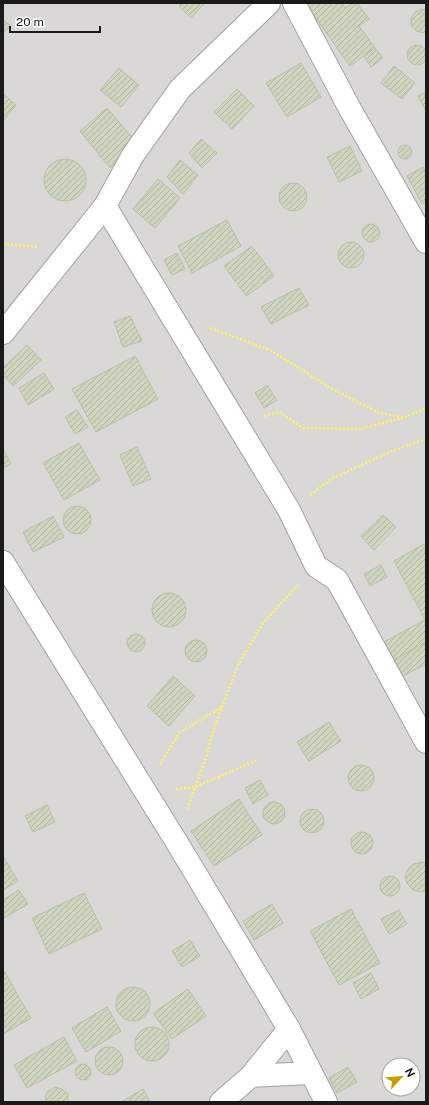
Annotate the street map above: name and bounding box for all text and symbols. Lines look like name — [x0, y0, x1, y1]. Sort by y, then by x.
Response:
scale bar — [10, 8, 100, 34]
text: 20 m — [16, 15, 44, 29]
north arrow — [381, 1057, 421, 1097]
text: N — [403, 1066, 417, 1079]

